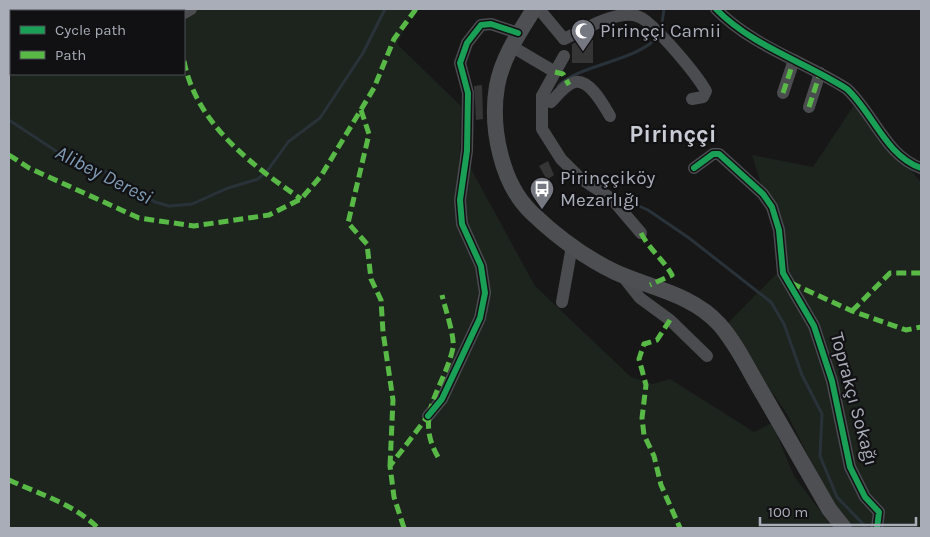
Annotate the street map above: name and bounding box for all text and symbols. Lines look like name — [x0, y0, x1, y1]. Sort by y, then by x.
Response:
legend — [10, 10, 185, 75]
mosque icon: Pirinççi Camii — [570, 18, 596, 52]
place label: Pirinççi Camii — [600, 20, 721, 42]
text: Cycle path — [55, 21, 126, 39]
text: Path — [55, 46, 86, 64]
district label: Pirinççi — [629, 120, 717, 148]
water label: Alibey Deresi — [52, 141, 156, 209]
place label: Pirinççiköy Mezarlığı — [560, 167, 656, 211]
bus stop icon: Pirinççiköy Mezarlığı — [529, 176, 555, 210]
street label: Toprakçı Sokağı — [826, 330, 882, 468]
scale bar — [760, 494, 916, 526]
text: 100 m — [768, 503, 808, 521]

